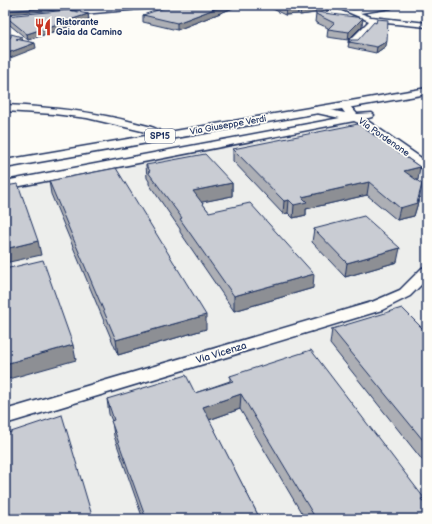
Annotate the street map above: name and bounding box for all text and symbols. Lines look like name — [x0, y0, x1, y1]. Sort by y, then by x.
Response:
restaurant icon: Ristorante Gaia da Camino — [33, 17, 53, 37]
place label: Ristorante Gaia da Camino — [56, 17, 122, 38]
street label: Via Giuseppe Verdi — [189, 113, 267, 138]
street label: Via Pordenone — [356, 116, 412, 159]
road number: SP15 — [145, 129, 175, 143]
street label: Via Vicenza — [195, 339, 248, 366]

